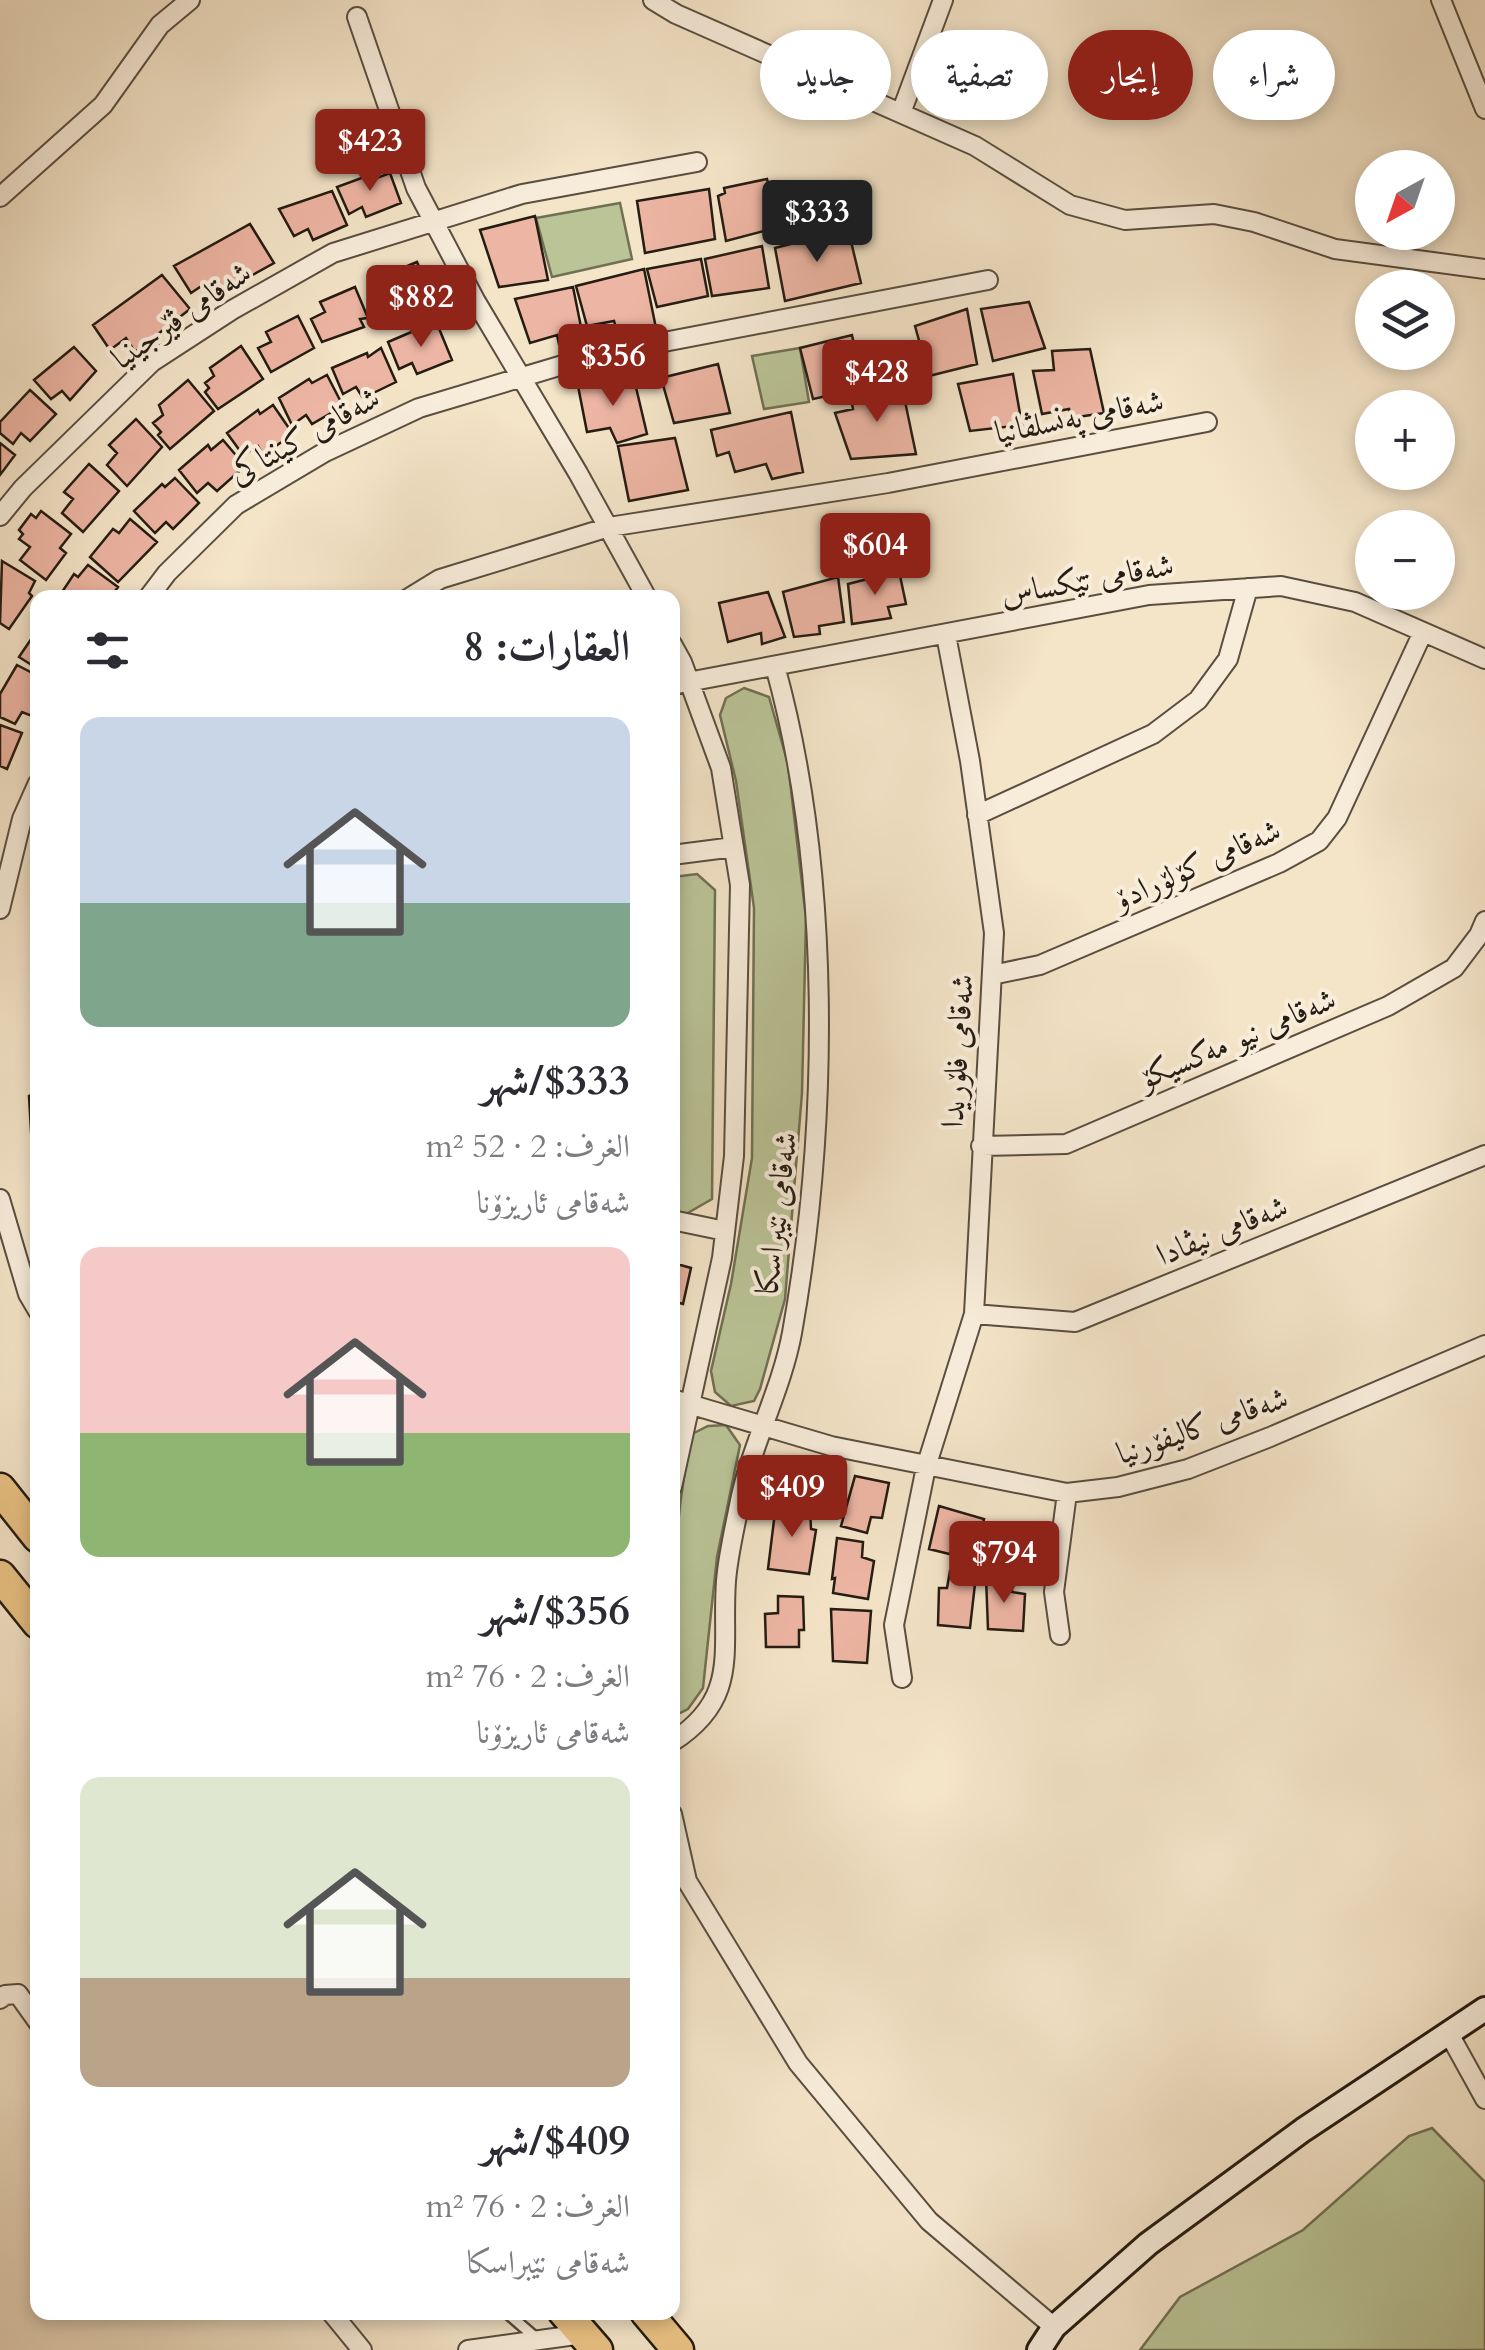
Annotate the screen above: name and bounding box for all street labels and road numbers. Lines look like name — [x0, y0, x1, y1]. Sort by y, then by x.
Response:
street label: شەقامی ڤێرجینیا — [103, 251, 261, 380]
street label: شەقامی کینتاکی — [221, 376, 388, 495]
street label: شەقامی پەنسلڤانیا — [991, 379, 1168, 455]
street label: شەقامی تێکساس — [997, 543, 1177, 617]
street label: شەقامی کۆلۆرادۆ — [1104, 808, 1288, 923]
street label: شەقامی فلۆریدا — [931, 973, 985, 1130]
street label: شەقامی نیو مەکسیکۆ — [1129, 977, 1343, 1102]
street label: شەقامی نێبراسکا — [745, 1130, 809, 1297]
street label: شەقامی نیڤادا — [1150, 1185, 1295, 1277]
street label: شەقامی کالیفۆرنیا — [1111, 1376, 1294, 1476]

